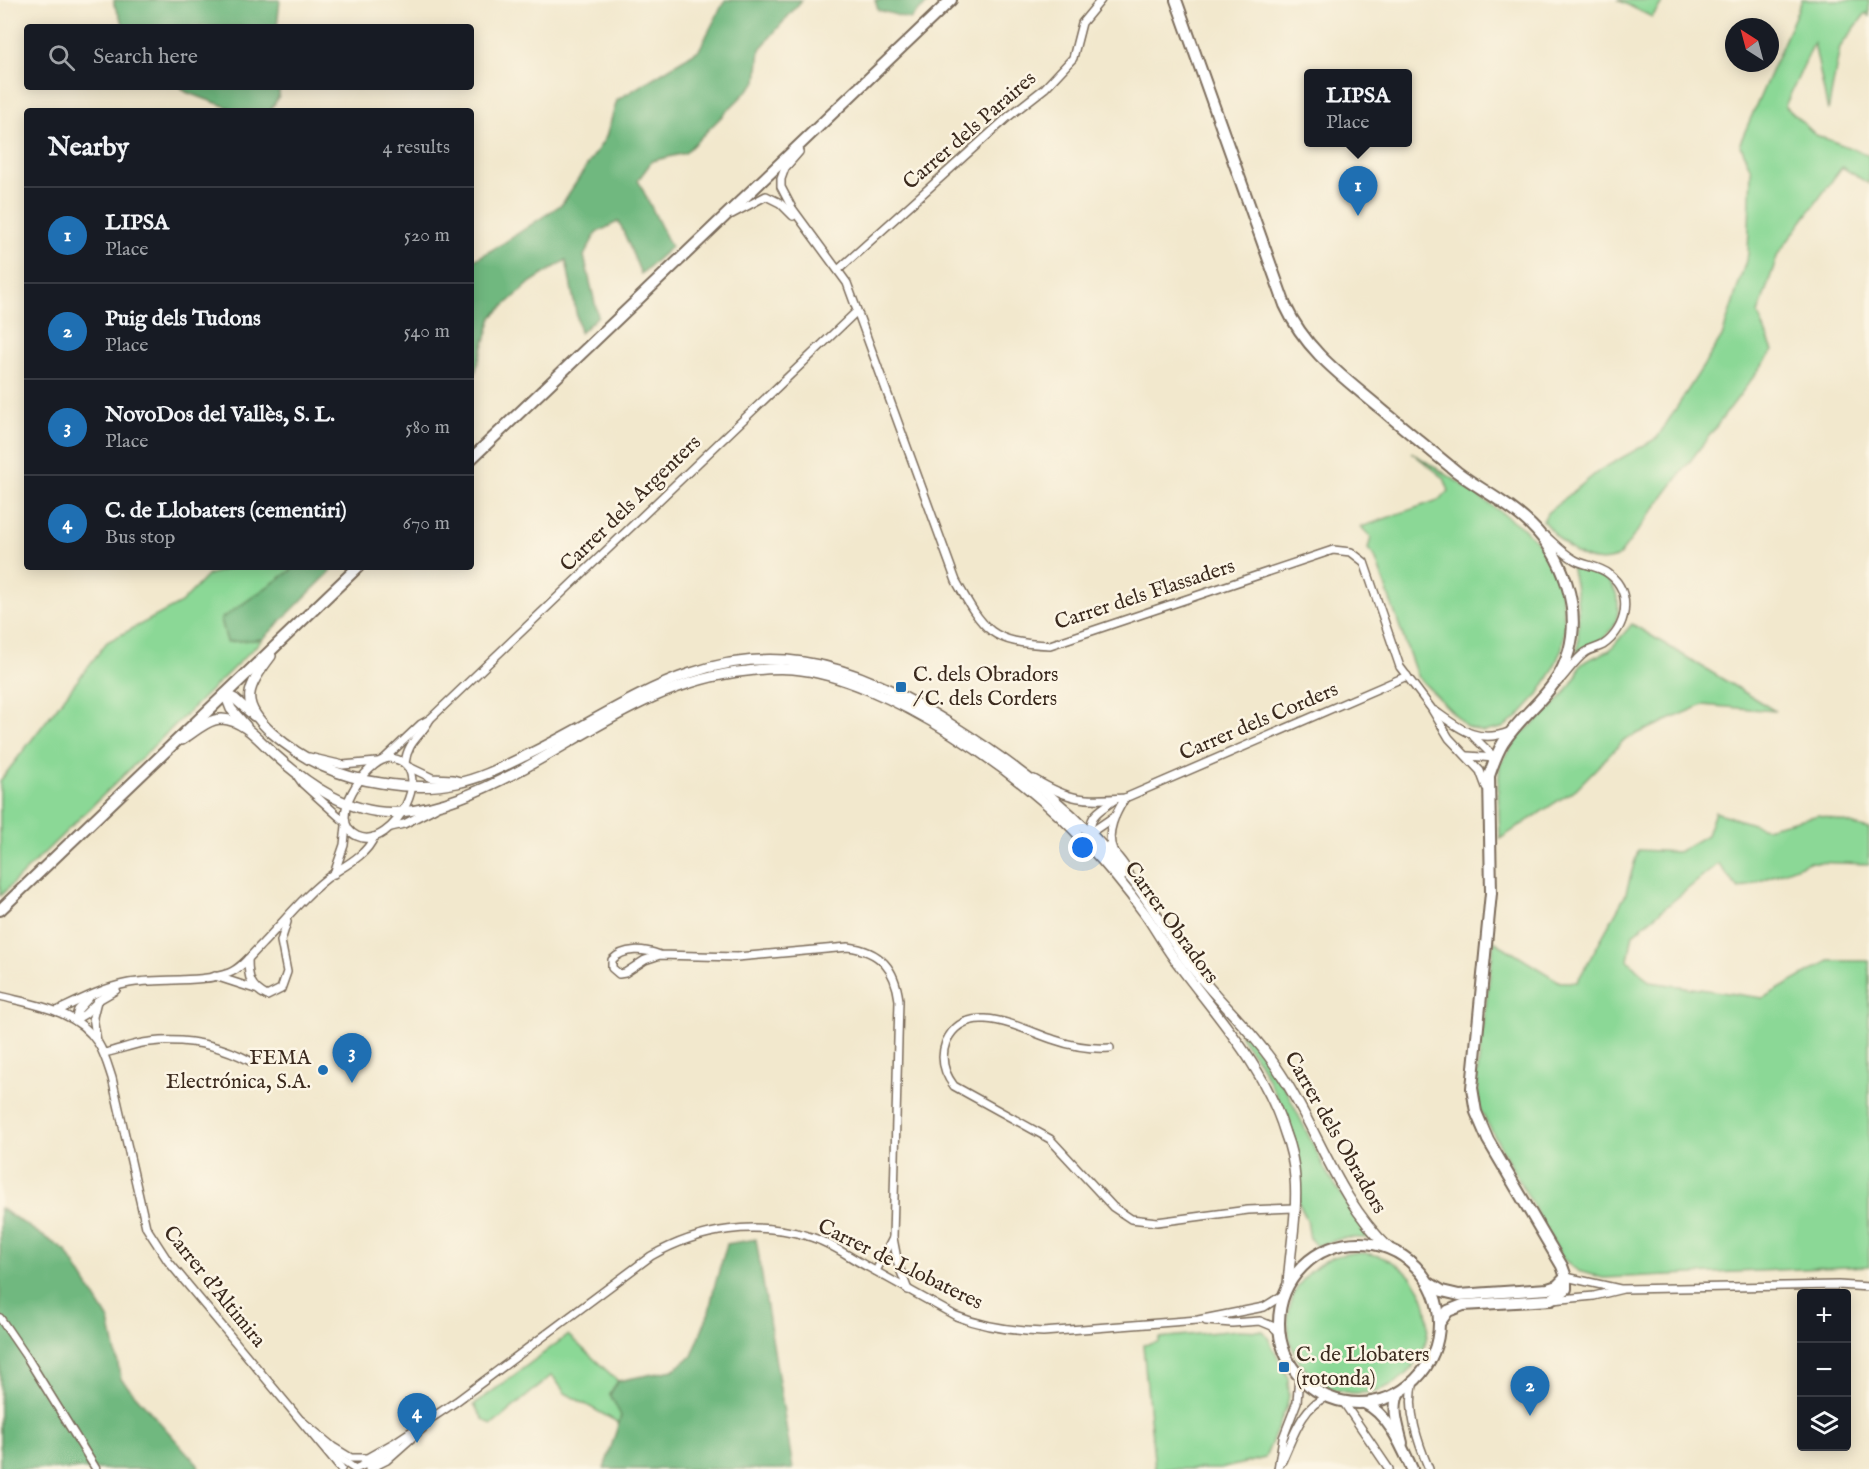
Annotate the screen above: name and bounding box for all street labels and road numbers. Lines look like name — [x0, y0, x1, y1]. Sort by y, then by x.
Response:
street label: Carrer dels Paraires — [898, 66, 1042, 196]
street label: Carrer dels Argenters — [555, 430, 707, 578]
street label: Carrer dels Flassaders — [1051, 553, 1239, 637]
street label: Carrer dels Corders — [1176, 676, 1342, 768]
street label: Carrer Obradors — [1118, 857, 1224, 989]
street label: Carrer dels Obradors — [1278, 1047, 1392, 1219]
street label: Carrer de Llobateres — [813, 1213, 987, 1317]
street label: Carrer d'Altimira — [157, 1221, 272, 1354]

